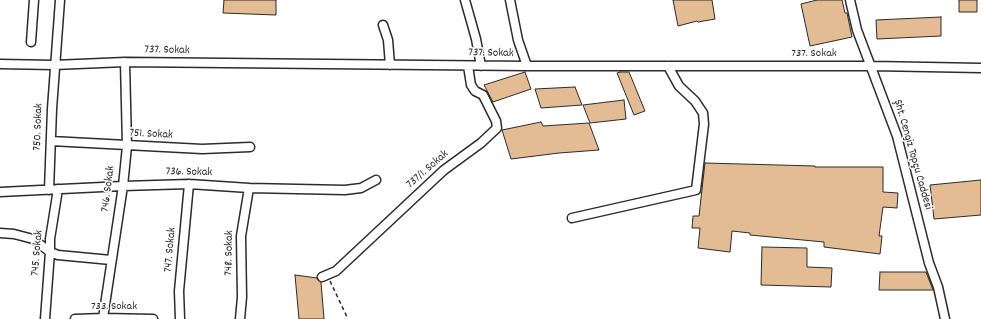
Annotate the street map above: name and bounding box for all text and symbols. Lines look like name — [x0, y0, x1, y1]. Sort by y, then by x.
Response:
street label: 737. Sokak — [144, 43, 190, 59]
street label: 737. Sokak — [468, 46, 514, 62]
street label: 737. Sokak — [791, 47, 837, 61]
street label: Şht. Cengiz Topçu Caddesi — [889, 98, 935, 212]
street label: 750. Sokak — [31, 103, 47, 151]
street label: 751. Sokak — [129, 127, 173, 143]
street label: 737/1. Sokak — [404, 148, 452, 192]
street label: 746. Sokak — [99, 165, 119, 213]
street label: 736. Sokak — [166, 165, 212, 181]
street label: 747. Sokak — [162, 227, 180, 273]
street label: 745. Sokak — [29, 229, 47, 277]
street label: 748. Sokak — [222, 230, 238, 276]
street label: 733. Sokak — [91, 300, 137, 314]

